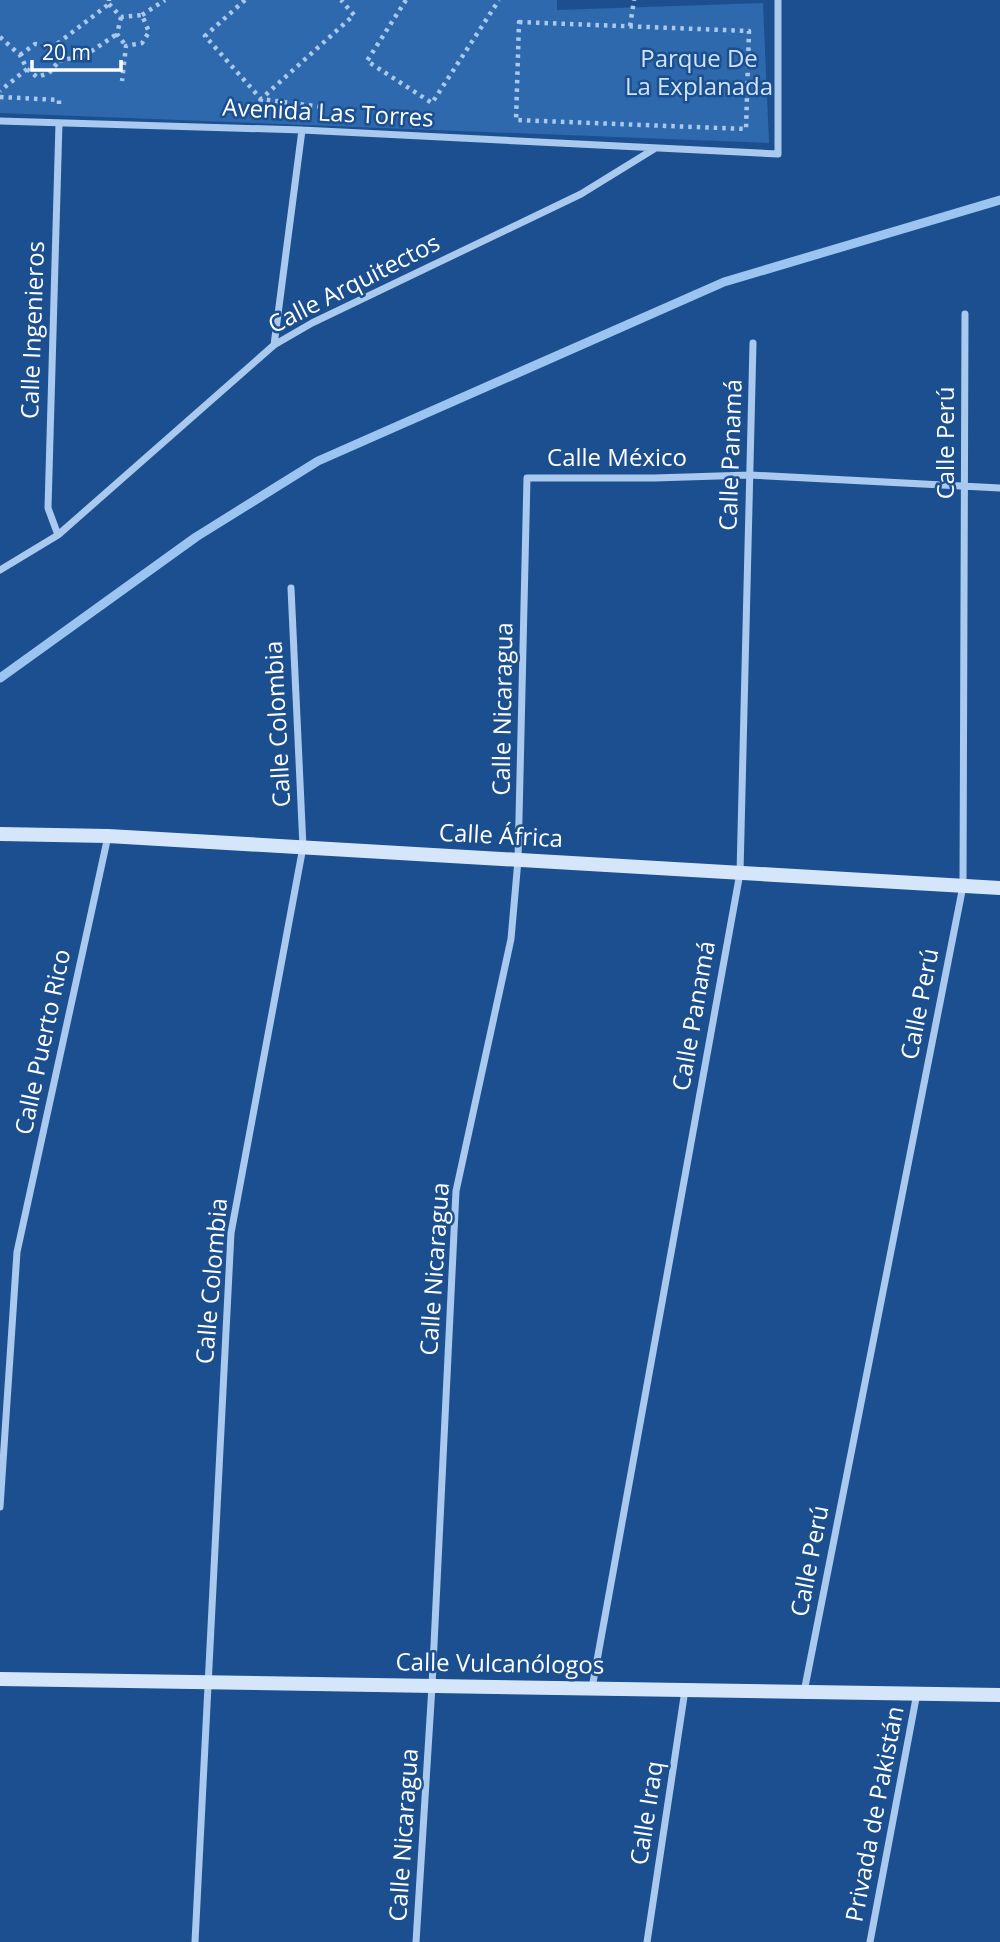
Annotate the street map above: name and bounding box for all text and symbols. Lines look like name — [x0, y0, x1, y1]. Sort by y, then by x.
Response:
scale bar — [32, 28, 121, 72]
text: 20 m — [42, 38, 91, 66]
park label: Parque De La Explanada — [625, 41, 773, 102]
street label: Avenida Las Torres — [222, 89, 435, 134]
street label: Calle Arquitectos — [262, 225, 445, 340]
street label: Calle Ingenieros — [12, 240, 51, 420]
street label: Calle Panamá — [710, 379, 749, 531]
street label: Calle Perú — [928, 387, 961, 499]
street label: Calle México — [547, 440, 687, 473]
street label: Calle Nicaragua — [483, 622, 520, 796]
street label: Calle Colombia — [256, 640, 297, 808]
street label: Calle África — [438, 815, 564, 854]
street label: Calle Panamá — [663, 938, 722, 1093]
street label: Calle Perú — [892, 945, 945, 1062]
street label: Calle Puerto Rico — [6, 946, 77, 1137]
street label: Calle Nicaragua — [411, 1181, 456, 1357]
street label: Calle Colombia — [187, 1196, 234, 1365]
street label: Calle Perú — [782, 1502, 835, 1619]
street label: Calle Vulcanólogos — [395, 1644, 605, 1681]
street label: Privada de Pakistán — [836, 1703, 911, 1924]
street label: Calle Nicaragua — [380, 1747, 425, 1923]
street label: Calle Iraq — [621, 1758, 670, 1867]

